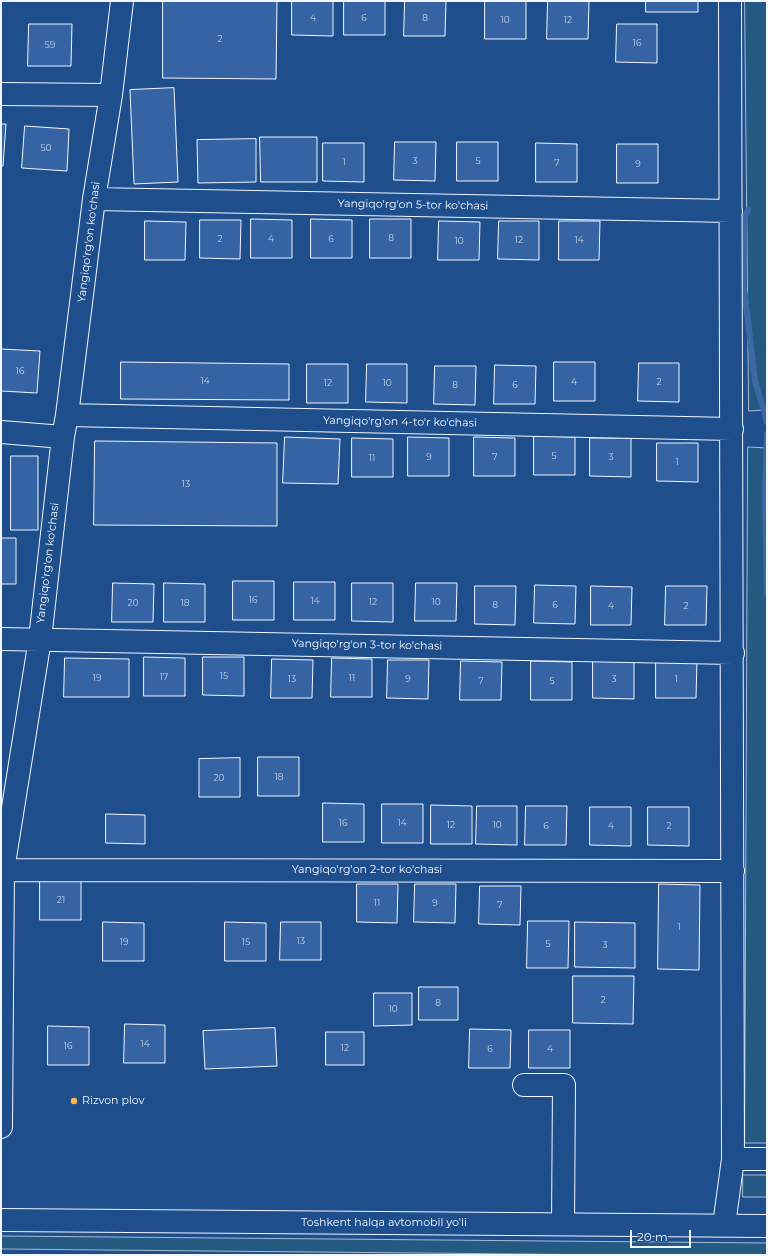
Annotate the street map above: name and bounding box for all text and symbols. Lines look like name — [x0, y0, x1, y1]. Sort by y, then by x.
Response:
house number: 4 — [310, 13, 316, 23]
house number: 6 — [361, 13, 367, 23]
house number: 8 — [422, 13, 428, 23]
house number: 10 — [500, 15, 510, 25]
house number: 12 — [564, 15, 572, 25]
house number: 2 — [217, 34, 223, 44]
house number: 16 — [633, 38, 641, 48]
house number: 59 — [45, 40, 55, 50]
house number: 50 — [40, 143, 52, 153]
house number: 3 — [412, 156, 418, 166]
house number: 5 — [475, 156, 481, 166]
house number: 1 — [342, 157, 346, 167]
house number: 7 — [554, 158, 560, 168]
house number: 9 — [635, 159, 641, 169]
street label: Yangiqo'rg'on ko'chasi — [75, 181, 103, 303]
street label: Yangiqo'rg'on 5-tor ko'chasi — [338, 197, 488, 213]
house number: 8 — [388, 233, 394, 243]
house number: 2 — [217, 234, 223, 244]
house number: 4 — [268, 234, 274, 244]
house number: 6 — [328, 234, 334, 244]
house number: 12 — [515, 235, 523, 245]
house number: 14 — [574, 235, 584, 245]
house number: 10 — [454, 236, 464, 246]
house number: 16 — [16, 366, 24, 376]
house number: 14 — [200, 376, 210, 386]
house number: 4 — [571, 377, 577, 387]
house number: 2 — [656, 377, 662, 387]
house number: 12 — [324, 378, 332, 388]
house number: 10 — [382, 378, 392, 388]
house number: 8 — [452, 380, 458, 390]
house number: 6 — [512, 380, 518, 390]
street label: Yangiqo'rg'on 4-to'r ko'chasi — [323, 414, 477, 430]
house number: 5 — [551, 451, 557, 461]
house number: 9 — [426, 452, 432, 462]
house number: 7 — [492, 452, 498, 462]
house number: 3 — [608, 452, 614, 462]
house number: 11 — [369, 453, 375, 463]
house number: 1 — [675, 457, 679, 467]
house number: 13 — [182, 479, 190, 489]
street label: Yangiqo'rg'on ko'chasi — [34, 502, 62, 624]
house number: 16 — [249, 595, 257, 605]
house number: 14 — [310, 596, 320, 606]
house number: 12 — [369, 597, 377, 607]
house number: 10 — [431, 597, 441, 607]
house number: 20 — [127, 598, 139, 608]
house number: 18 — [181, 598, 189, 608]
house number: 8 — [492, 600, 498, 610]
house number: 6 — [552, 600, 558, 610]
house number: 4 — [608, 601, 614, 611]
house number: 2 — [683, 601, 689, 611]
street label: Yangiqo'rg'on 3-tor ko'chasi — [292, 637, 442, 653]
house number: 15 — [220, 671, 228, 681]
house number: 17 — [160, 672, 168, 682]
house number: 19 — [93, 673, 101, 683]
house number: 11 — [349, 673, 355, 683]
house number: 13 — [288, 674, 296, 684]
house number: 9 — [405, 674, 411, 684]
house number: 3 — [611, 674, 617, 684]
house number: 1 — [674, 674, 678, 684]
house number: 7 — [478, 676, 484, 686]
house number: 5 — [549, 676, 555, 686]
house number: 18 — [275, 772, 283, 782]
house number: 20 — [213, 773, 225, 783]
house number: 16 — [339, 818, 347, 828]
house number: 14 — [397, 818, 407, 828]
house number: 12 — [447, 820, 455, 830]
house number: 10 — [492, 820, 502, 830]
house number: 6 — [543, 821, 549, 831]
house number: 4 — [608, 821, 614, 831]
house number: 2 — [666, 821, 672, 831]
street label: Yangiqo'rg'on 2-tor ko'chasi — [292, 863, 442, 877]
house number: 21 — [57, 895, 65, 905]
house number: 11 — [374, 898, 380, 908]
house number: 9 — [432, 898, 438, 908]
house number: 7 — [497, 900, 503, 910]
house number: 1 — [677, 922, 681, 932]
house number: 13 — [297, 936, 305, 946]
house number: 19 — [120, 937, 128, 947]
house number: 15 — [242, 937, 250, 947]
house number: 5 — [545, 939, 551, 949]
house number: 3 — [602, 940, 608, 950]
house number: 2 — [600, 995, 606, 1005]
house number: 8 — [435, 998, 441, 1008]
house number: 10 — [388, 1004, 398, 1014]
house number: 14 — [140, 1039, 150, 1049]
house number: 16 — [64, 1041, 72, 1051]
house number: 12 — [341, 1043, 349, 1053]
house number: 6 — [487, 1044, 493, 1054]
house number: 4 — [547, 1044, 553, 1054]
place label: Rizvon plov — [82, 1094, 145, 1108]
marker: Rizvon plov — [69, 1096, 79, 1106]
street label: Toshkent halqa avtomobil yo'li — [301, 1216, 467, 1230]
scale bar — [632, 1222, 693, 1248]
text: 20 m — [637, 1229, 668, 1244]

